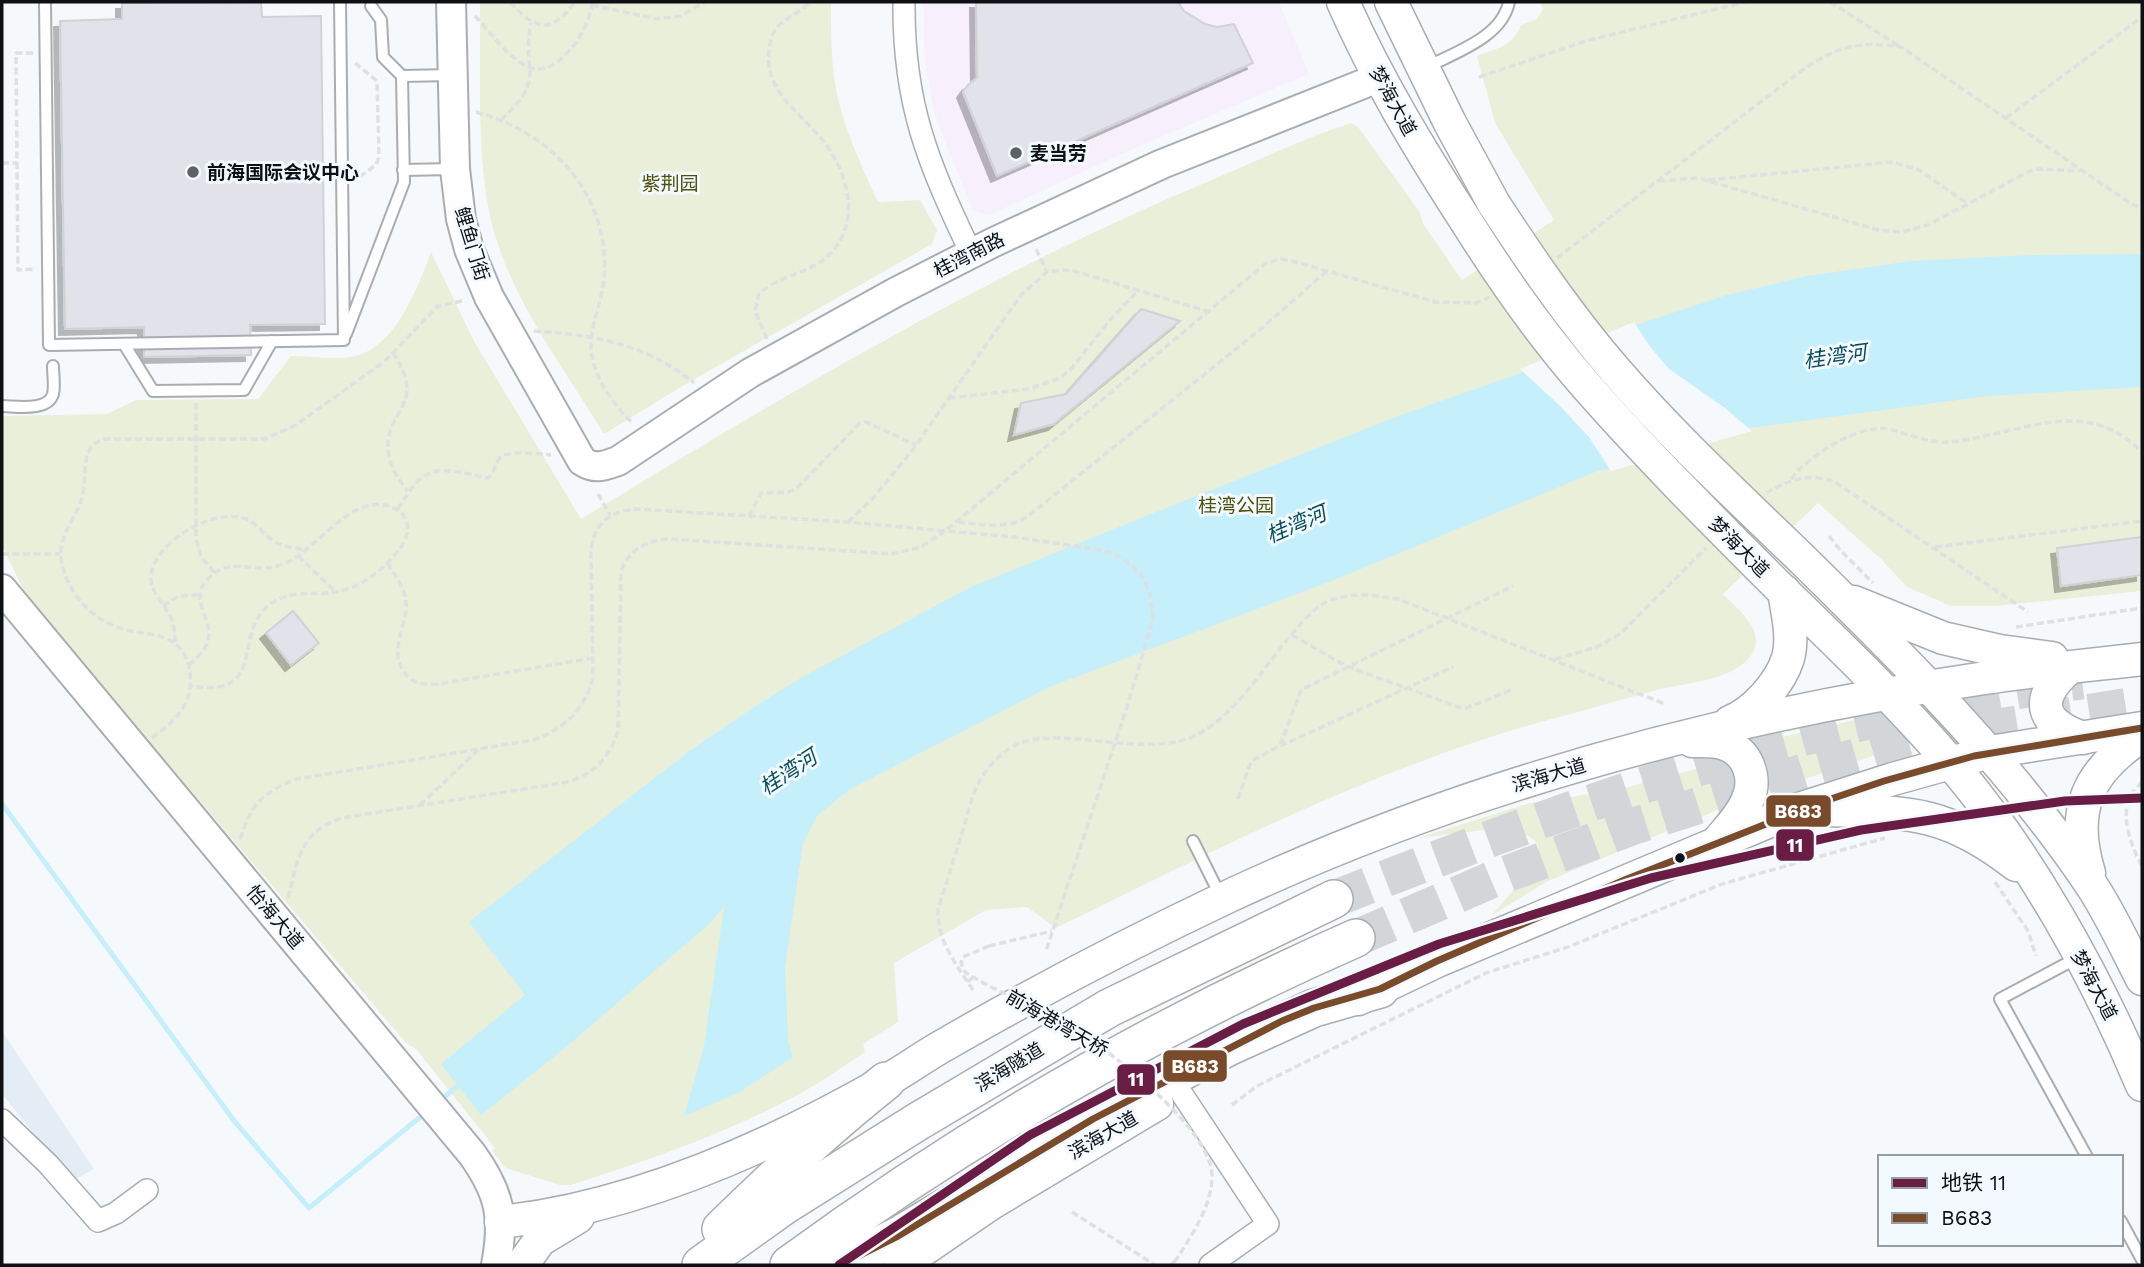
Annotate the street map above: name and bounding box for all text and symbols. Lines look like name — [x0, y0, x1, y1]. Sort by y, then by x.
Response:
street label: 梦海大道 — [1365, 62, 1421, 140]
place label: 麦当劳 — [1030, 142, 1087, 165]
marker: 麦当劳 — [1008, 145, 1024, 161]
place label: 前海国际会议中心 — [207, 161, 359, 184]
marker: 前海国际会议中心 — [185, 164, 201, 180]
park label: 紫荆园 — [641, 172, 699, 195]
street label: 鲤鱼门街 — [450, 204, 494, 284]
street label: 桂湾南路 — [930, 227, 1008, 283]
water label: 桂湾河 — [1802, 339, 1872, 373]
park label: 桂湾公园 — [1198, 494, 1274, 517]
water label: 桂湾河 — [1262, 499, 1334, 548]
street label: 梦海大道 — [1704, 512, 1774, 582]
water label: 桂湾河 — [755, 742, 825, 800]
street label: 滨海大道 — [1509, 753, 1589, 797]
line badge: B683 — [1765, 794, 1832, 828]
text: B683 — [1774, 800, 1822, 823]
line badge: 11 — [1775, 828, 1815, 862]
text: 11 — [1787, 834, 1803, 857]
unlabelled marker — [1673, 851, 1687, 865]
street label: 怡海大道 — [242, 880, 308, 954]
street label: 梦海大道 — [2066, 946, 2122, 1024]
street label: 前海港湾天桥 — [1002, 985, 1112, 1061]
street label: 滨海隧道 — [970, 1038, 1048, 1096]
line badge: B683 — [1162, 1049, 1228, 1083]
text: B683 — [1171, 1055, 1219, 1078]
line badge: 11 — [1116, 1063, 1156, 1096]
text: 11 — [1128, 1068, 1144, 1091]
street label: 滨海大道 — [1064, 1106, 1142, 1164]
legend — [1878, 1155, 2123, 1246]
text: 地铁 11 — [1941, 1170, 2006, 1195]
text: B683 — [1941, 1205, 1992, 1230]

